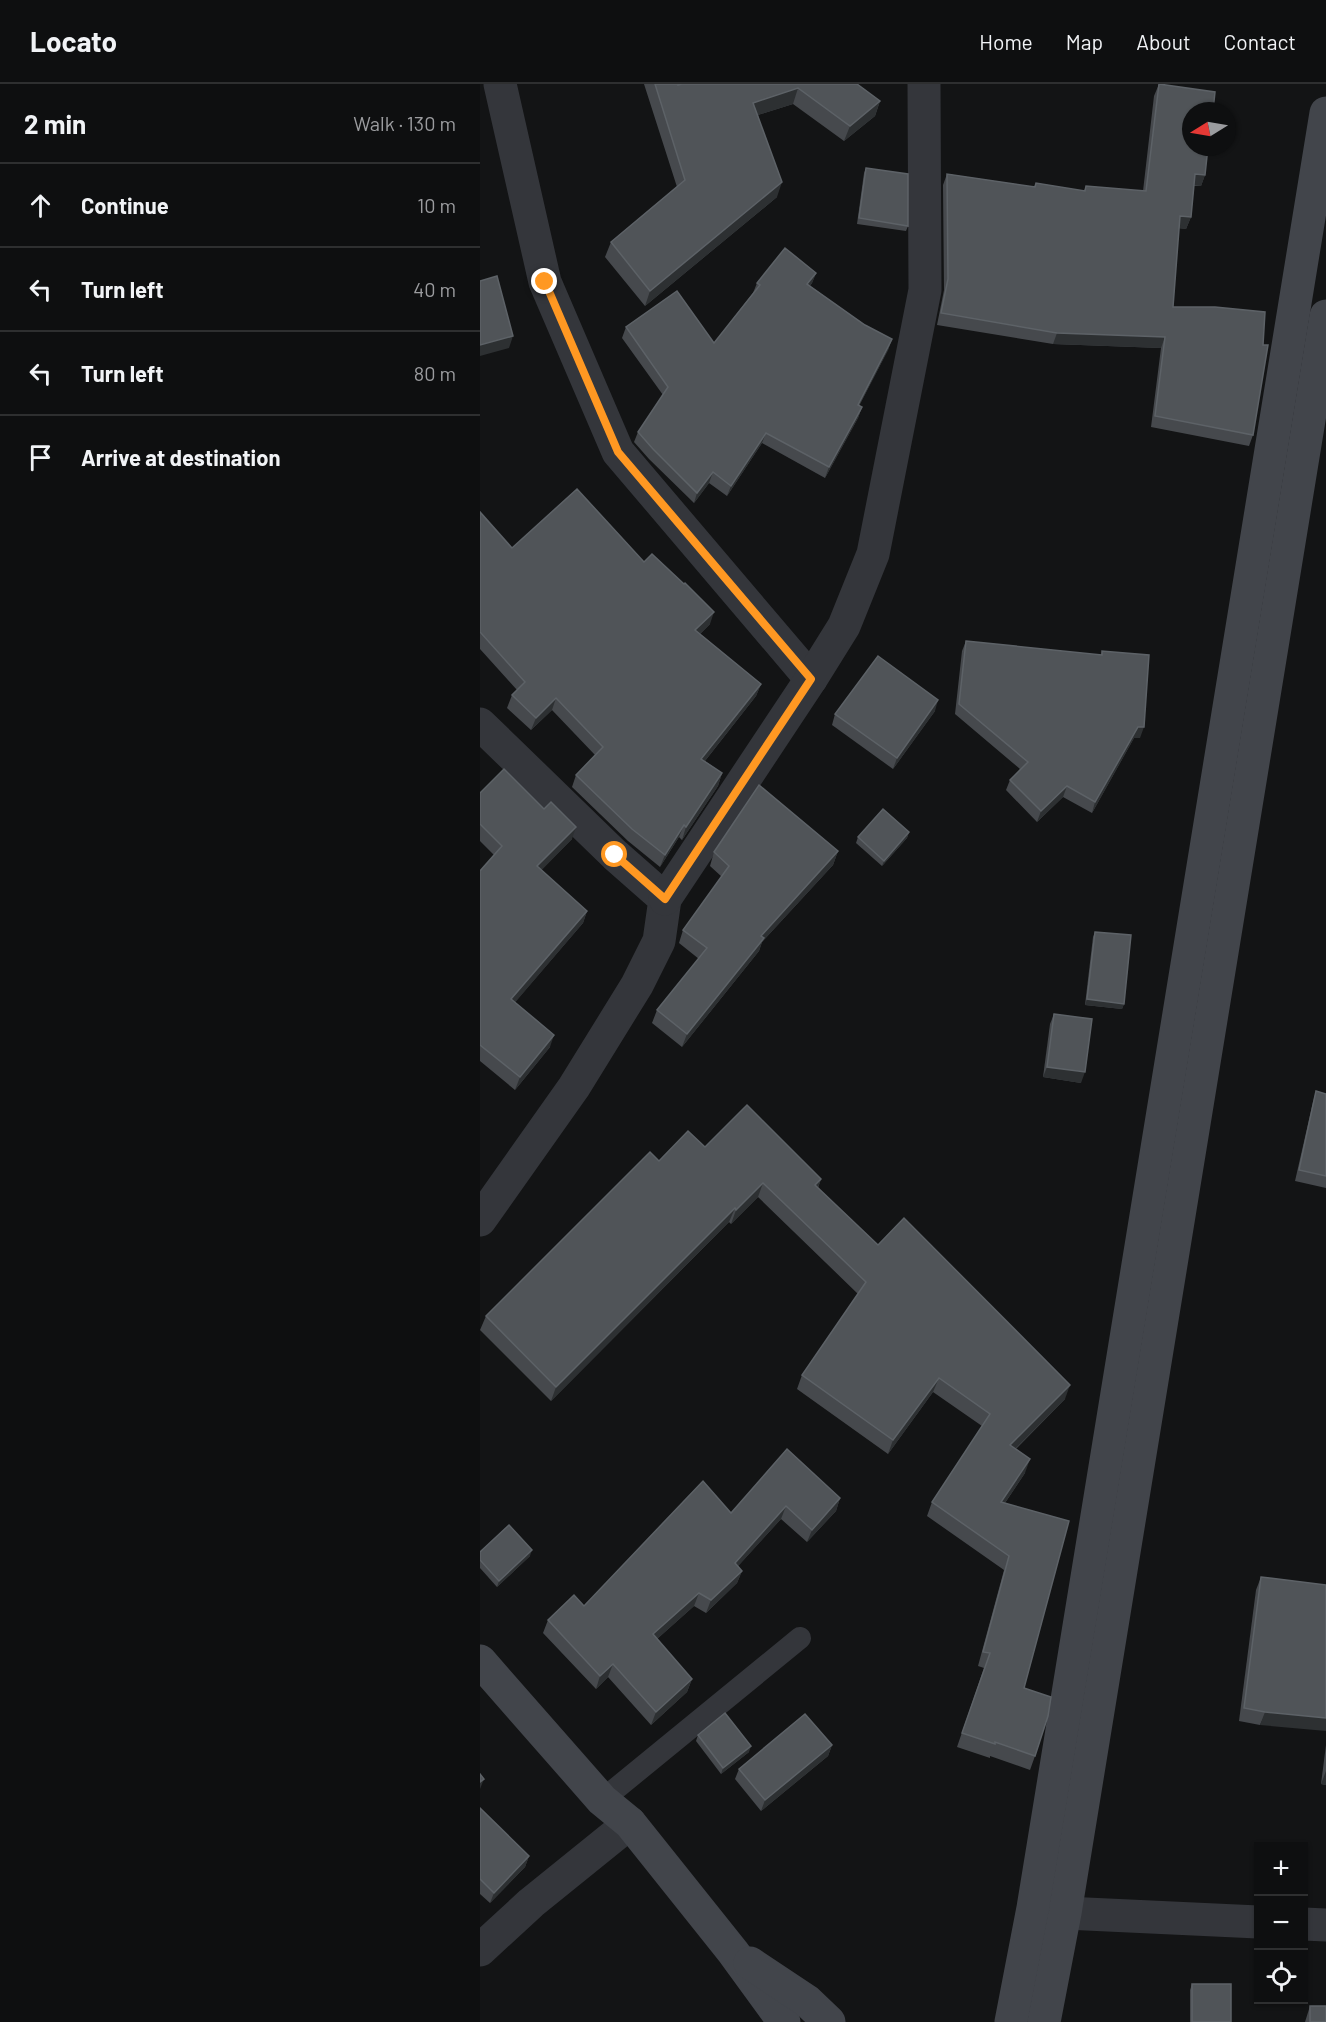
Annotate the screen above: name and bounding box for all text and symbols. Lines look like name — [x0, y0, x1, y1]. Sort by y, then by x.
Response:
text: Locato — [30, 24, 117, 58]
text: Home — [979, 29, 1033, 54]
text: Map — [1066, 29, 1103, 54]
text: About — [1136, 29, 1191, 54]
text: Contact — [1224, 29, 1296, 54]
north arrow — [1182, 102, 1236, 156]
text: 2 min — [24, 108, 86, 139]
text: Walk · 130 m — [353, 111, 456, 135]
icon: ahead — [24, 189, 57, 222]
text: Continue — [81, 192, 169, 218]
text: 10 m — [417, 193, 456, 217]
route end — [531, 268, 557, 294]
icon: left — [24, 273, 57, 306]
text: Turn left — [81, 276, 164, 302]
text: 40 m — [413, 277, 456, 301]
icon: left — [24, 357, 57, 390]
text: Turn left — [81, 360, 164, 386]
text: 80 m — [414, 361, 456, 385]
icon: arrive — [24, 441, 57, 474]
text: Arrive at destination — [81, 444, 280, 470]
route start — [601, 841, 627, 867]
map controls — [1254, 1842, 1308, 2004]
button: + — [1254, 1842, 1308, 1896]
button: − — [1254, 1896, 1308, 1950]
button: locate — [1254, 1950, 1308, 2004]

